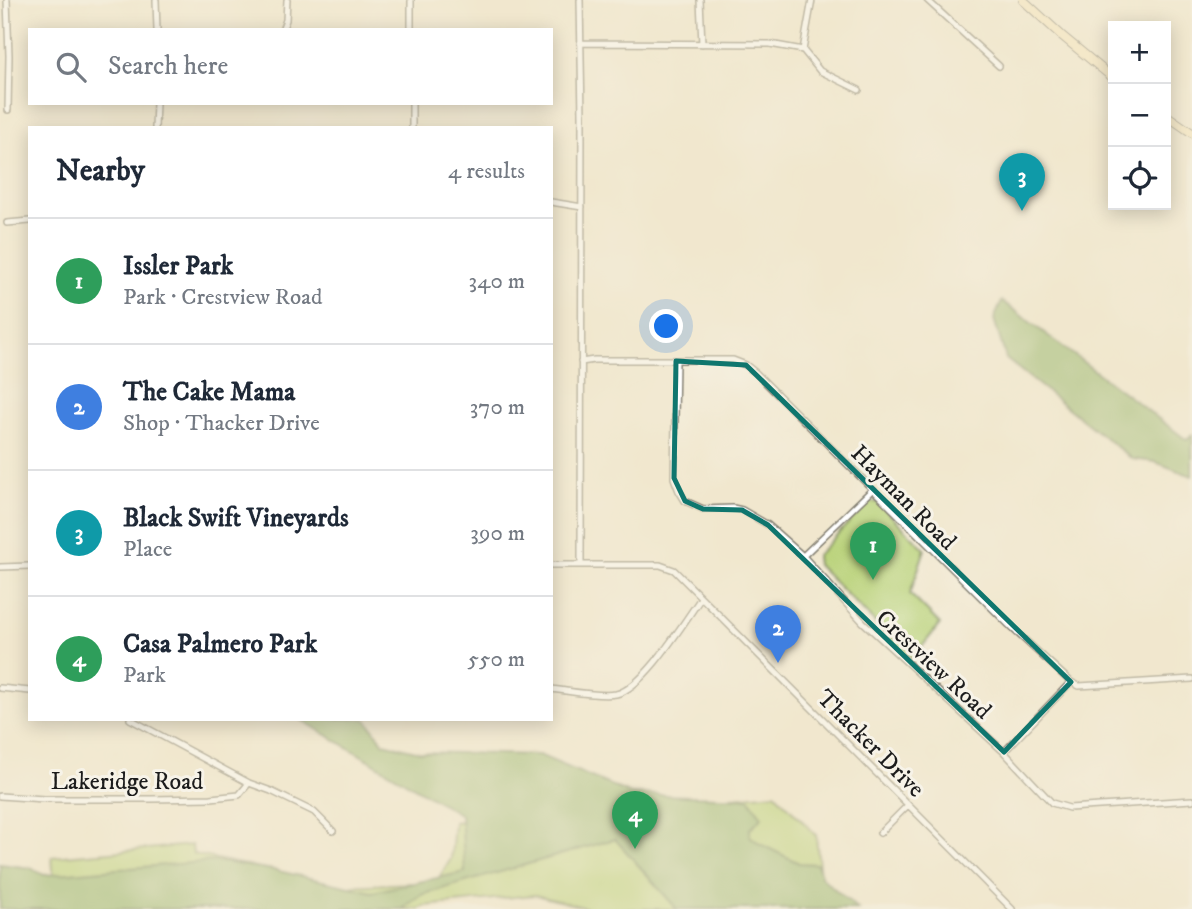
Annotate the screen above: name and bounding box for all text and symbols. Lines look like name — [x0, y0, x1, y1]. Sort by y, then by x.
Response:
map controls — [1108, 21, 1171, 210]
button: + — [1108, 21, 1171, 84]
search box — [28, 28, 553, 105]
icon: search — [52, 48, 90, 86]
text: Search here — [108, 50, 228, 83]
button: − — [1108, 84, 1171, 147]
button: locate — [1108, 147, 1171, 210]
text: Nearby — [56, 153, 145, 190]
pin: 3 — [999, 153, 1045, 211]
text: 4 results — [448, 157, 525, 186]
text: Issler Park — [123, 250, 233, 283]
text: 1 — [75, 267, 83, 296]
text: 340 m — [469, 267, 525, 296]
text: Park · Crestview Road — [123, 283, 322, 312]
your location — [649, 309, 683, 343]
text: The Cake Mama — [123, 376, 295, 409]
text: 2 — [73, 393, 85, 422]
text: 370 m — [470, 393, 525, 422]
text: Shop · Thacker Drive — [123, 409, 320, 438]
street label: Hayman Road — [844, 439, 962, 557]
text: Black Swift Vineyards — [123, 502, 349, 535]
text: 3 — [75, 519, 83, 548]
text: 390 m — [470, 519, 525, 548]
pin: 1 — [850, 522, 896, 580]
text: Place — [123, 535, 172, 564]
street label: Crestview Road — [869, 604, 997, 726]
pin: 2 — [755, 605, 801, 663]
text: Casa Palmero Park — [123, 628, 317, 661]
text: 4 — [72, 645, 86, 674]
text: 550 m — [468, 645, 525, 674]
text: Park — [123, 661, 166, 690]
street label: Thacker Drive — [810, 683, 931, 804]
street label: Lakeridge Road — [51, 767, 203, 797]
pin: 4 — [612, 791, 658, 849]

